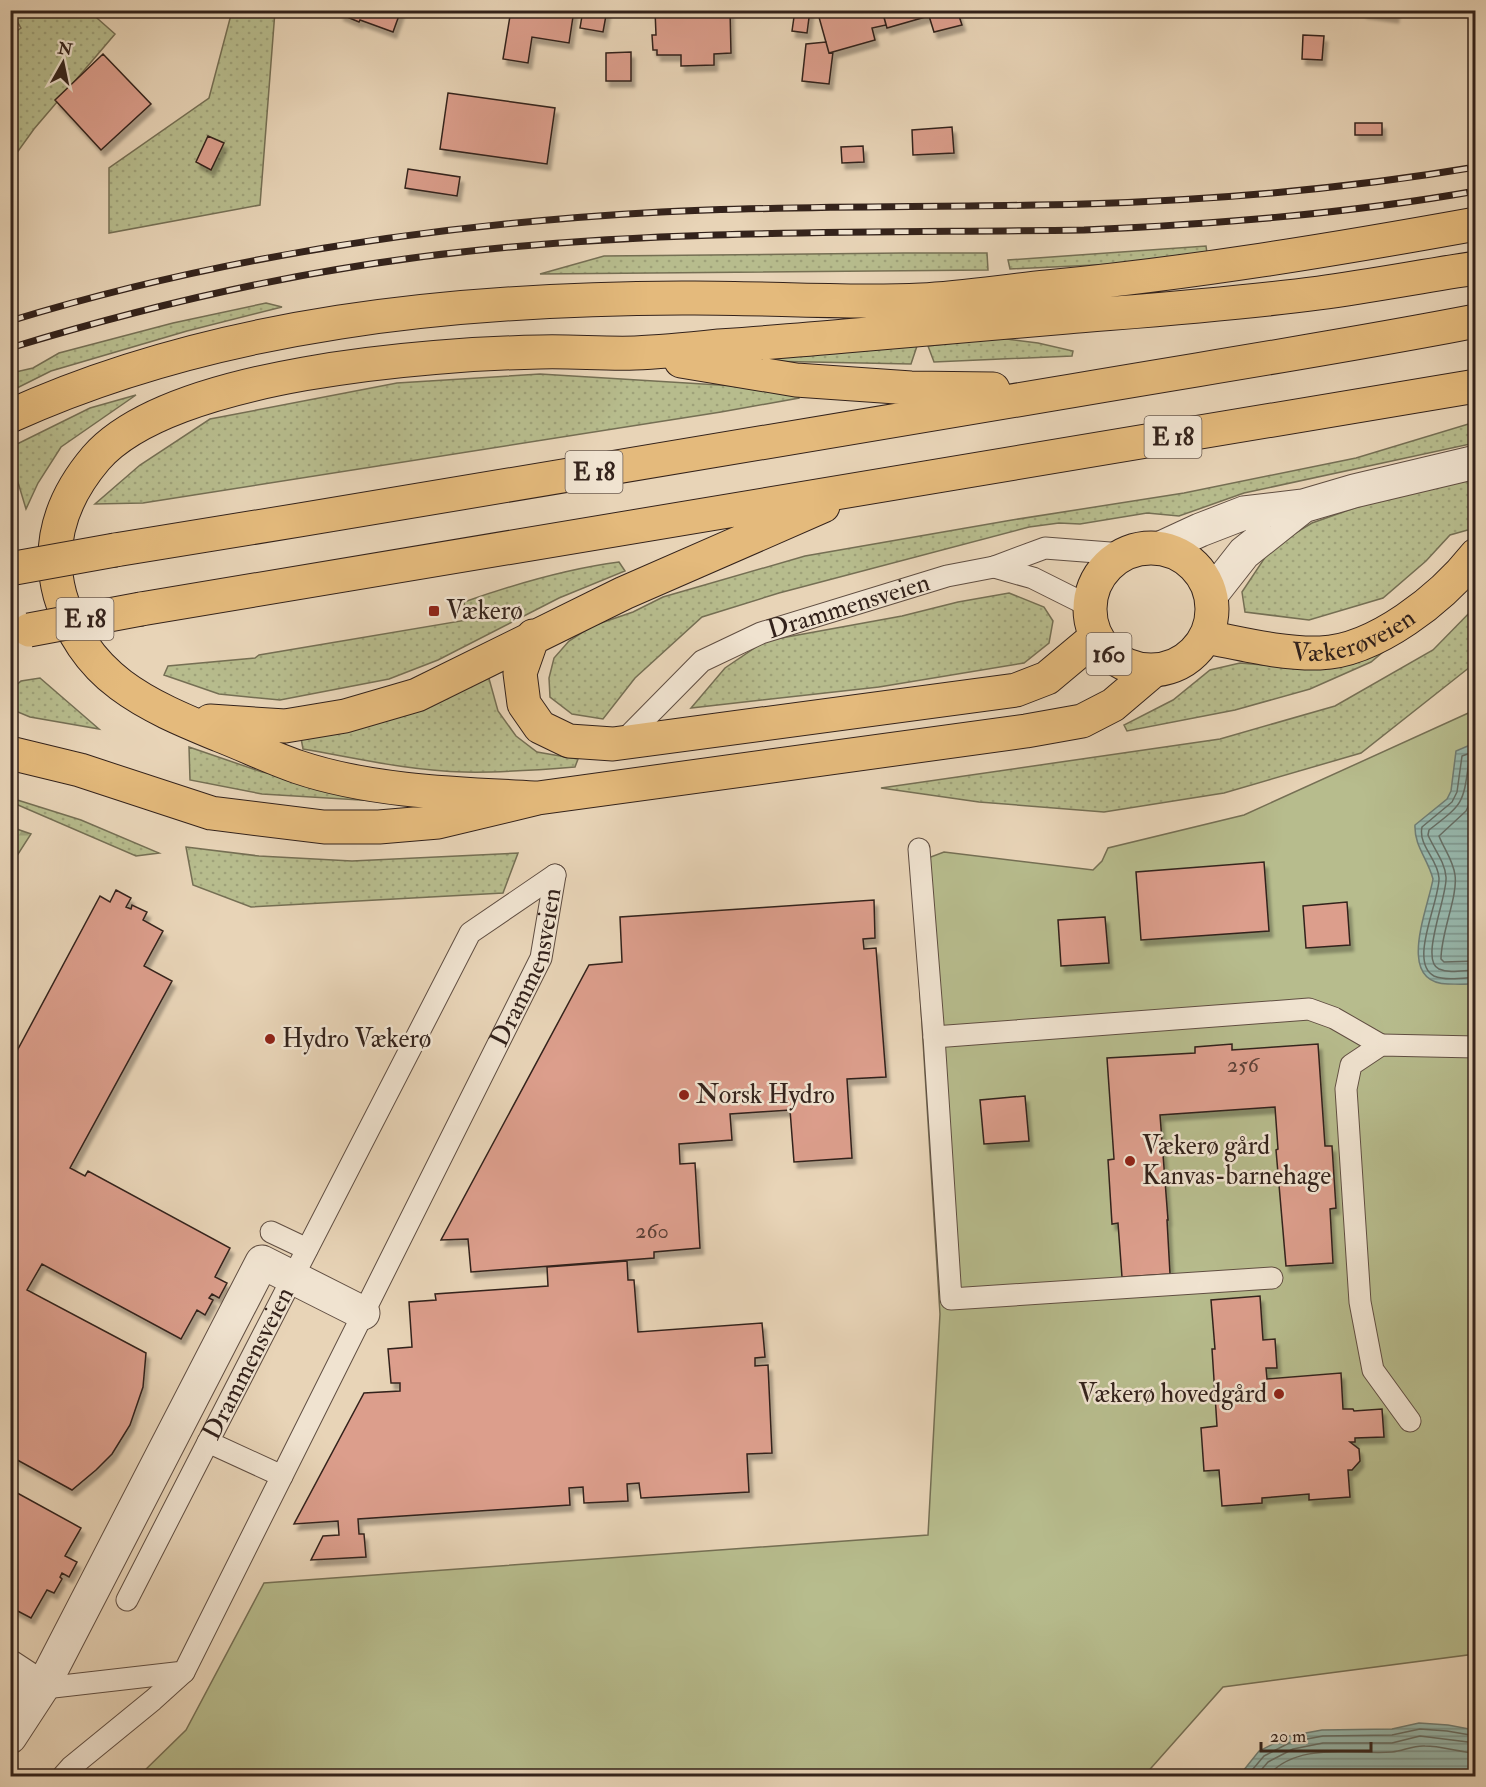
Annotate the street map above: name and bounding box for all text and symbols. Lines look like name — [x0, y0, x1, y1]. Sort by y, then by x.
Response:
north arrow — [33, 33, 93, 93]
text: N — [56, 38, 74, 60]
road number: E 18 — [1144, 416, 1202, 458]
road number: E 18 — [566, 451, 622, 493]
street label: Drammensveien — [764, 566, 934, 646]
place label: Vækerø — [446, 595, 523, 627]
road number: E 18 — [56, 598, 113, 640]
street label: Vækerøveien — [1291, 602, 1422, 669]
marker: Vækerø — [427, 604, 441, 618]
road number: 160 — [1086, 633, 1132, 675]
street label: Drammensveien — [483, 885, 569, 1052]
place label: Hydro Vækerø — [282, 1023, 431, 1055]
marker: Hydro Vækerø — [263, 1032, 277, 1046]
house number: 256 — [1227, 1051, 1261, 1079]
place label: Norsk Hydro — [696, 1079, 835, 1111]
marker: Norsk Hydro — [677, 1088, 691, 1102]
place label: Vækerø gård Kanvas-barnehage — [1142, 1130, 1331, 1192]
marker: Vækerø gård Kanvas-barnehage — [1123, 1154, 1137, 1168]
house number: 260 — [635, 1217, 669, 1245]
street label: Drammensveien — [196, 1281, 301, 1446]
place label: Vækerø hovedgård — [1078, 1378, 1267, 1410]
marker: Vækerø hovedgård — [1272, 1387, 1286, 1401]
scale bar — [1261, 1715, 1370, 1753]
text: 20 m — [1270, 1725, 1306, 1748]

